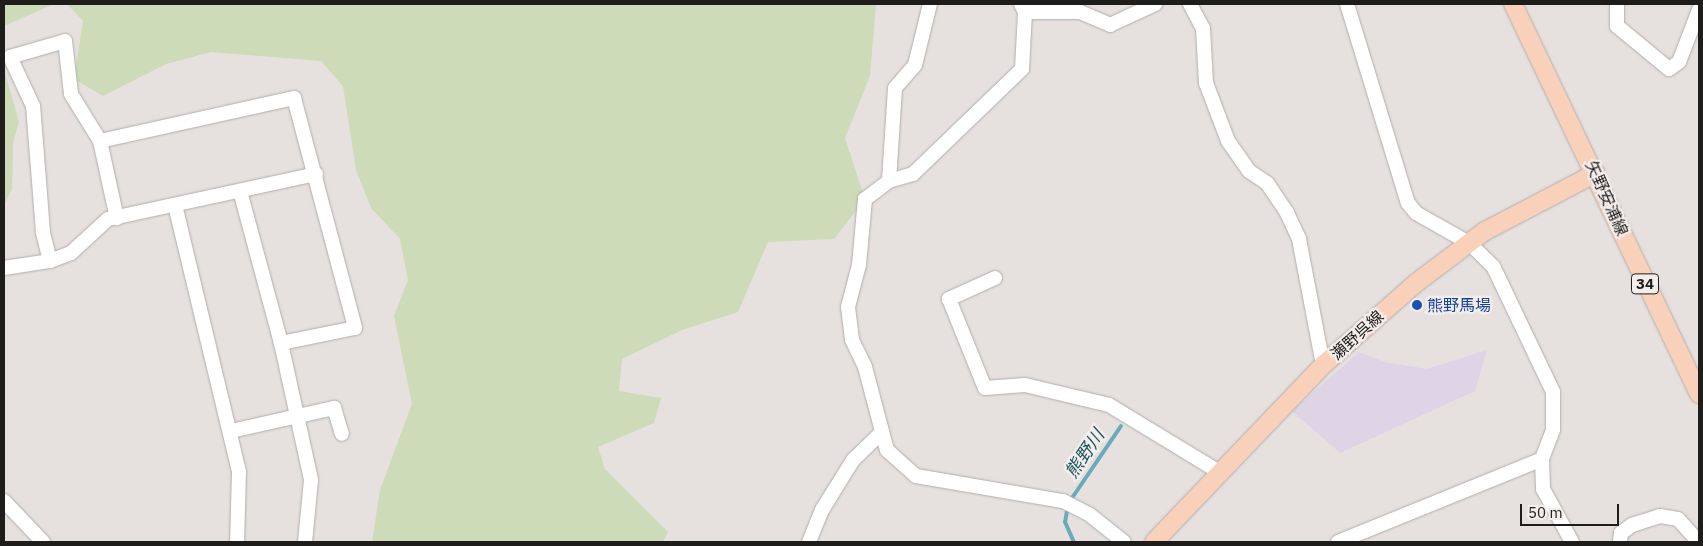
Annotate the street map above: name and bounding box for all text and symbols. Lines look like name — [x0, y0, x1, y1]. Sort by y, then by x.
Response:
street label: 矢野安浦線 — [1582, 158, 1632, 238]
road number: 34 — [1630, 272, 1660, 296]
place label: 熊野馬場 — [1427, 295, 1491, 315]
marker: 熊野馬場 — [1411, 299, 1423, 311]
street label: 瀬野呉線 — [1327, 306, 1387, 364]
water label: 熊野川 — [1061, 426, 1109, 482]
scale bar — [1523, 494, 1622, 526]
text: 50 m — [1528, 503, 1563, 522]

